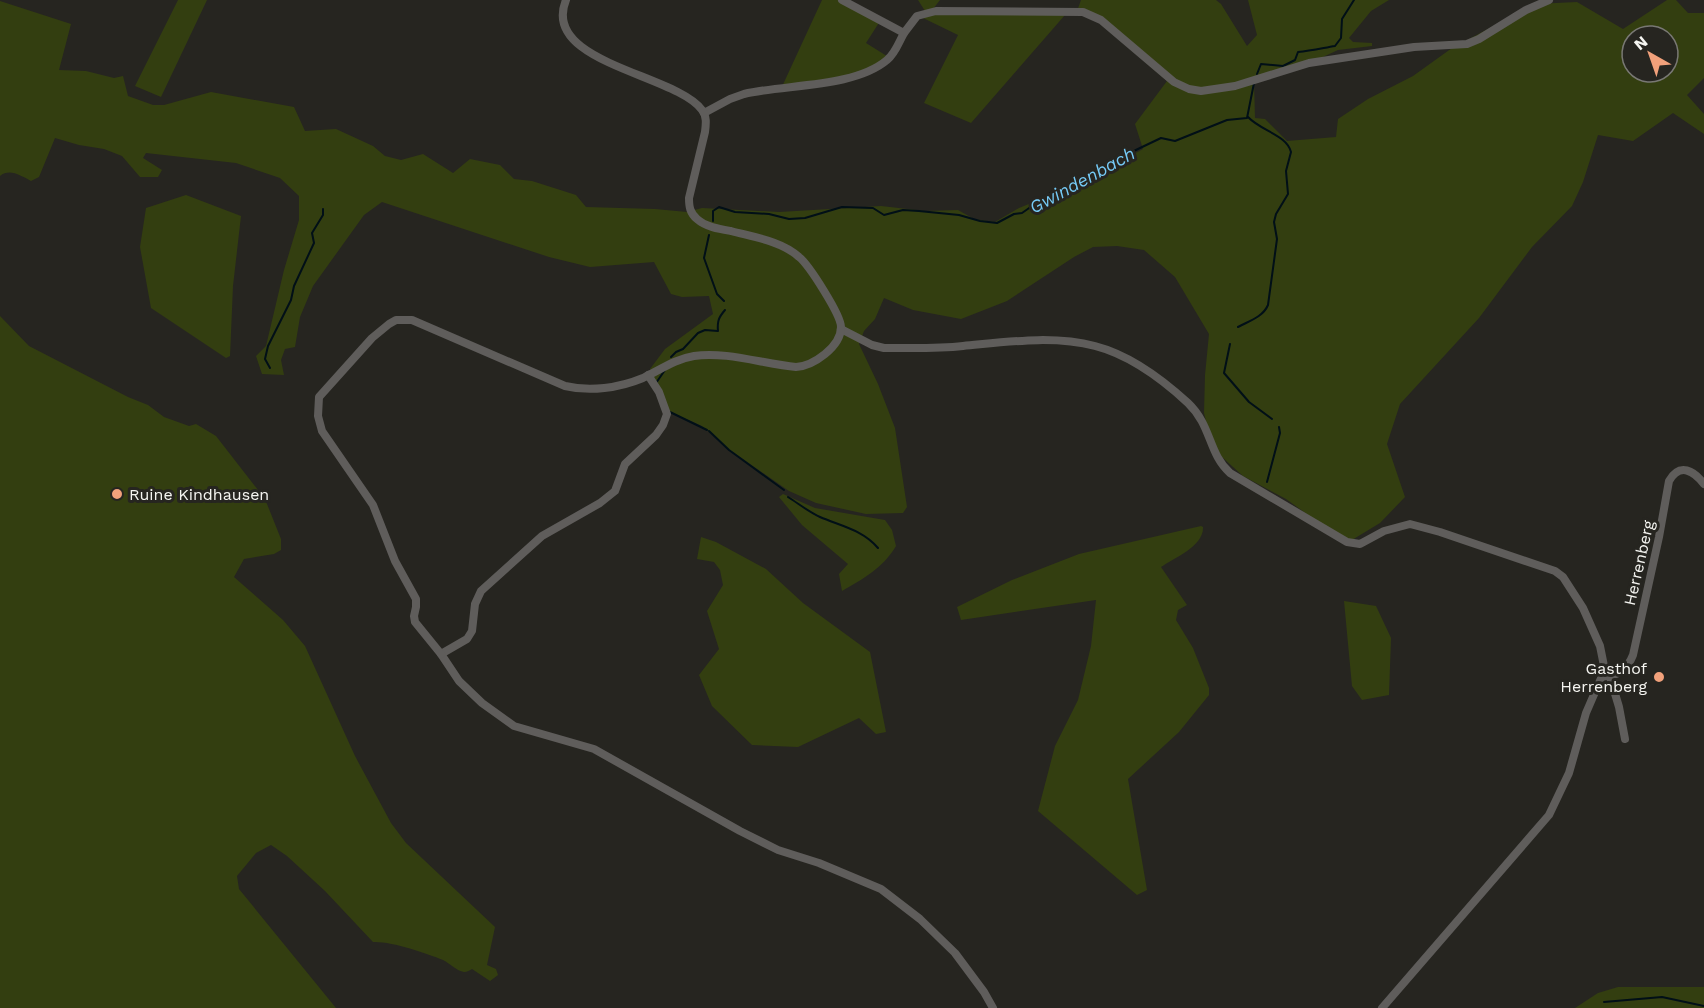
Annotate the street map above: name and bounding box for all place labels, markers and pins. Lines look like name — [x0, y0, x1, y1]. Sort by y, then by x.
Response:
place label: Ruine Kindhausen — [129, 485, 269, 504]
marker: Ruine Kindhausen — [110, 487, 124, 501]
place label: Gasthof Herrenberg — [1560, 659, 1648, 696]
marker: Gasthof Herrenberg — [1652, 670, 1666, 684]

